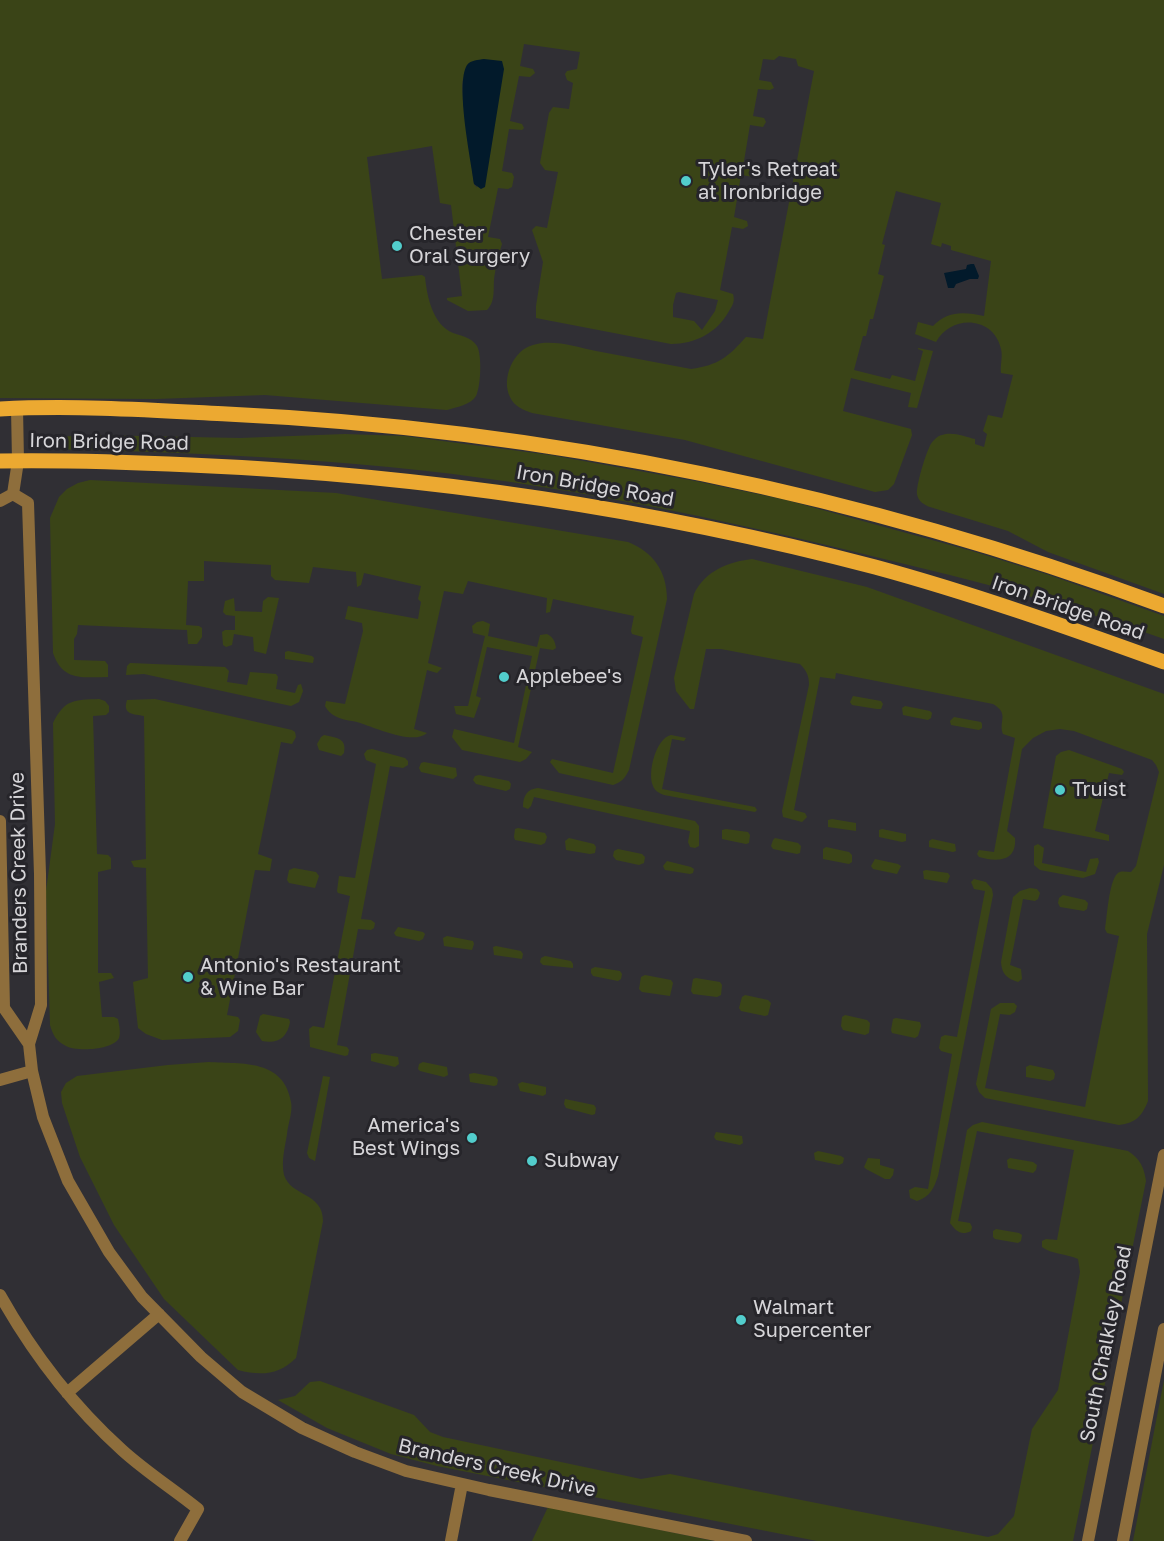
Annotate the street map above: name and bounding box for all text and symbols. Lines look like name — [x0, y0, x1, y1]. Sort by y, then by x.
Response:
place label: Tyler's Retreat at Ironbridge — [698, 158, 838, 205]
marker: Tyler's Retreat at Ironbridge — [679, 174, 693, 188]
place label: Chester Oral Surgery — [409, 222, 530, 269]
marker: Chester Oral Surgery — [390, 239, 404, 253]
street label: Iron Bridge Road — [29, 429, 189, 455]
street label: Iron Bridge Road — [514, 460, 676, 512]
street label: Iron Bridge Road — [988, 571, 1148, 645]
place label: Applebee's — [516, 665, 622, 689]
marker: Applebee's — [497, 670, 511, 684]
street label: Branders Creek Drive — [5, 772, 33, 974]
place label: Truist — [1072, 778, 1126, 802]
marker: Truist — [1053, 783, 1067, 797]
place label: Antonio's Restaurant & Wine Bar — [200, 954, 401, 1001]
marker: Antonio's Restaurant & Wine Bar — [181, 970, 195, 984]
place label: America's Best Wings — [352, 1114, 460, 1161]
marker: America's Best Wings — [465, 1131, 479, 1145]
place label: Subway — [544, 1149, 619, 1173]
marker: Subway — [525, 1154, 539, 1168]
street label: South Chalkley Road — [1075, 1244, 1137, 1444]
place label: Walmart Supercenter — [753, 1296, 871, 1343]
marker: Walmart Supercenter — [734, 1313, 748, 1327]
street label: Branders Creek Drive — [396, 1434, 598, 1502]

